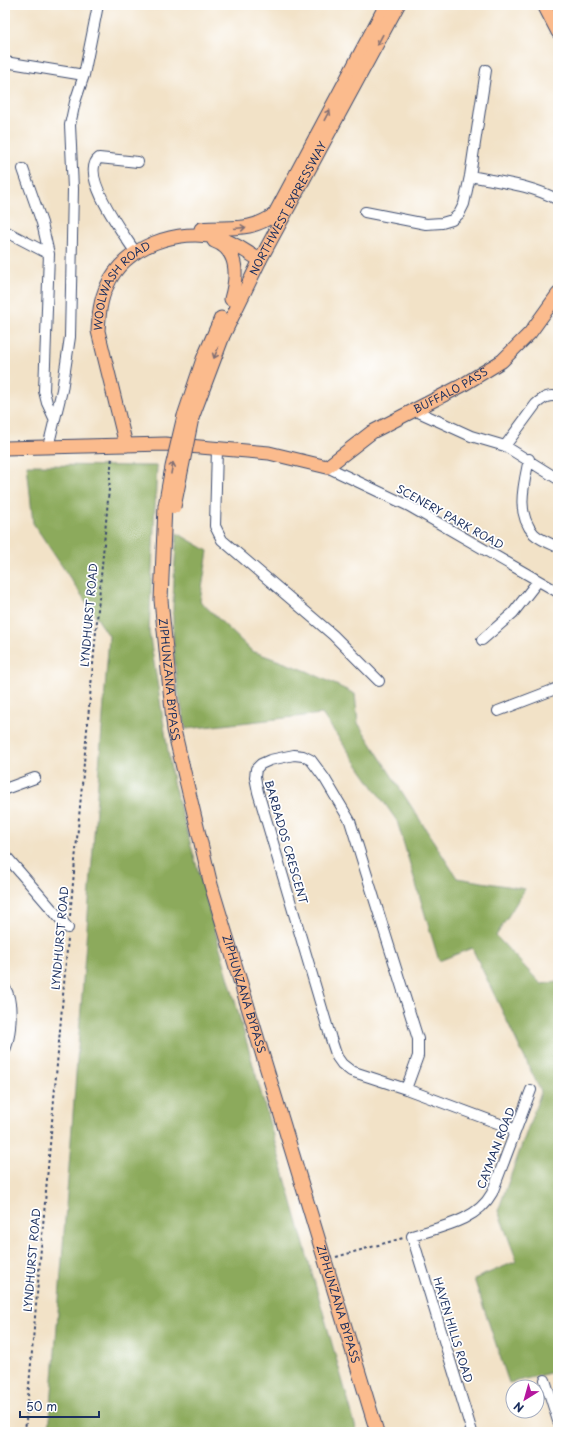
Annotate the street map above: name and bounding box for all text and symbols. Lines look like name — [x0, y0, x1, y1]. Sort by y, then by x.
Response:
one-way arrow — [375, 33, 383, 45]
one-way arrow — [323, 110, 331, 122]
street label: NORTHWEST EXPRESSWAY — [245, 138, 331, 278]
one-way arrow — [234, 224, 247, 232]
street label: WOOLWASH ROAD — [89, 237, 153, 331]
one-way arrow — [211, 347, 219, 359]
street label: BUFFALO PASS — [410, 363, 491, 417]
one-way arrow — [168, 462, 176, 475]
street label: SCENERY PARK ROAD — [393, 480, 507, 553]
street label: LYNDHURST ROAD — [75, 562, 102, 668]
street label: ZIPHUNZANA BYPASS — [155, 617, 185, 743]
street label: BARBADOS CRESCENT — [261, 778, 312, 906]
street label: LYNDHURST ROAD — [46, 885, 73, 991]
street label: ZIPHUNZANA BYPASS — [219, 932, 271, 1055]
street label: CAYMAN ROAD — [472, 1105, 519, 1191]
street label: LYNDHURST ROAD — [18, 1207, 45, 1313]
street label: ZIPHUNZANA BYPASS — [313, 1242, 365, 1365]
street label: HAVEN HILLS ROAD — [429, 1275, 478, 1385]
north arrow — [505, 1379, 545, 1419]
scale bar — [20, 1393, 99, 1419]
text: 50 m — [26, 1397, 57, 1415]
text: N — [510, 1398, 527, 1417]

